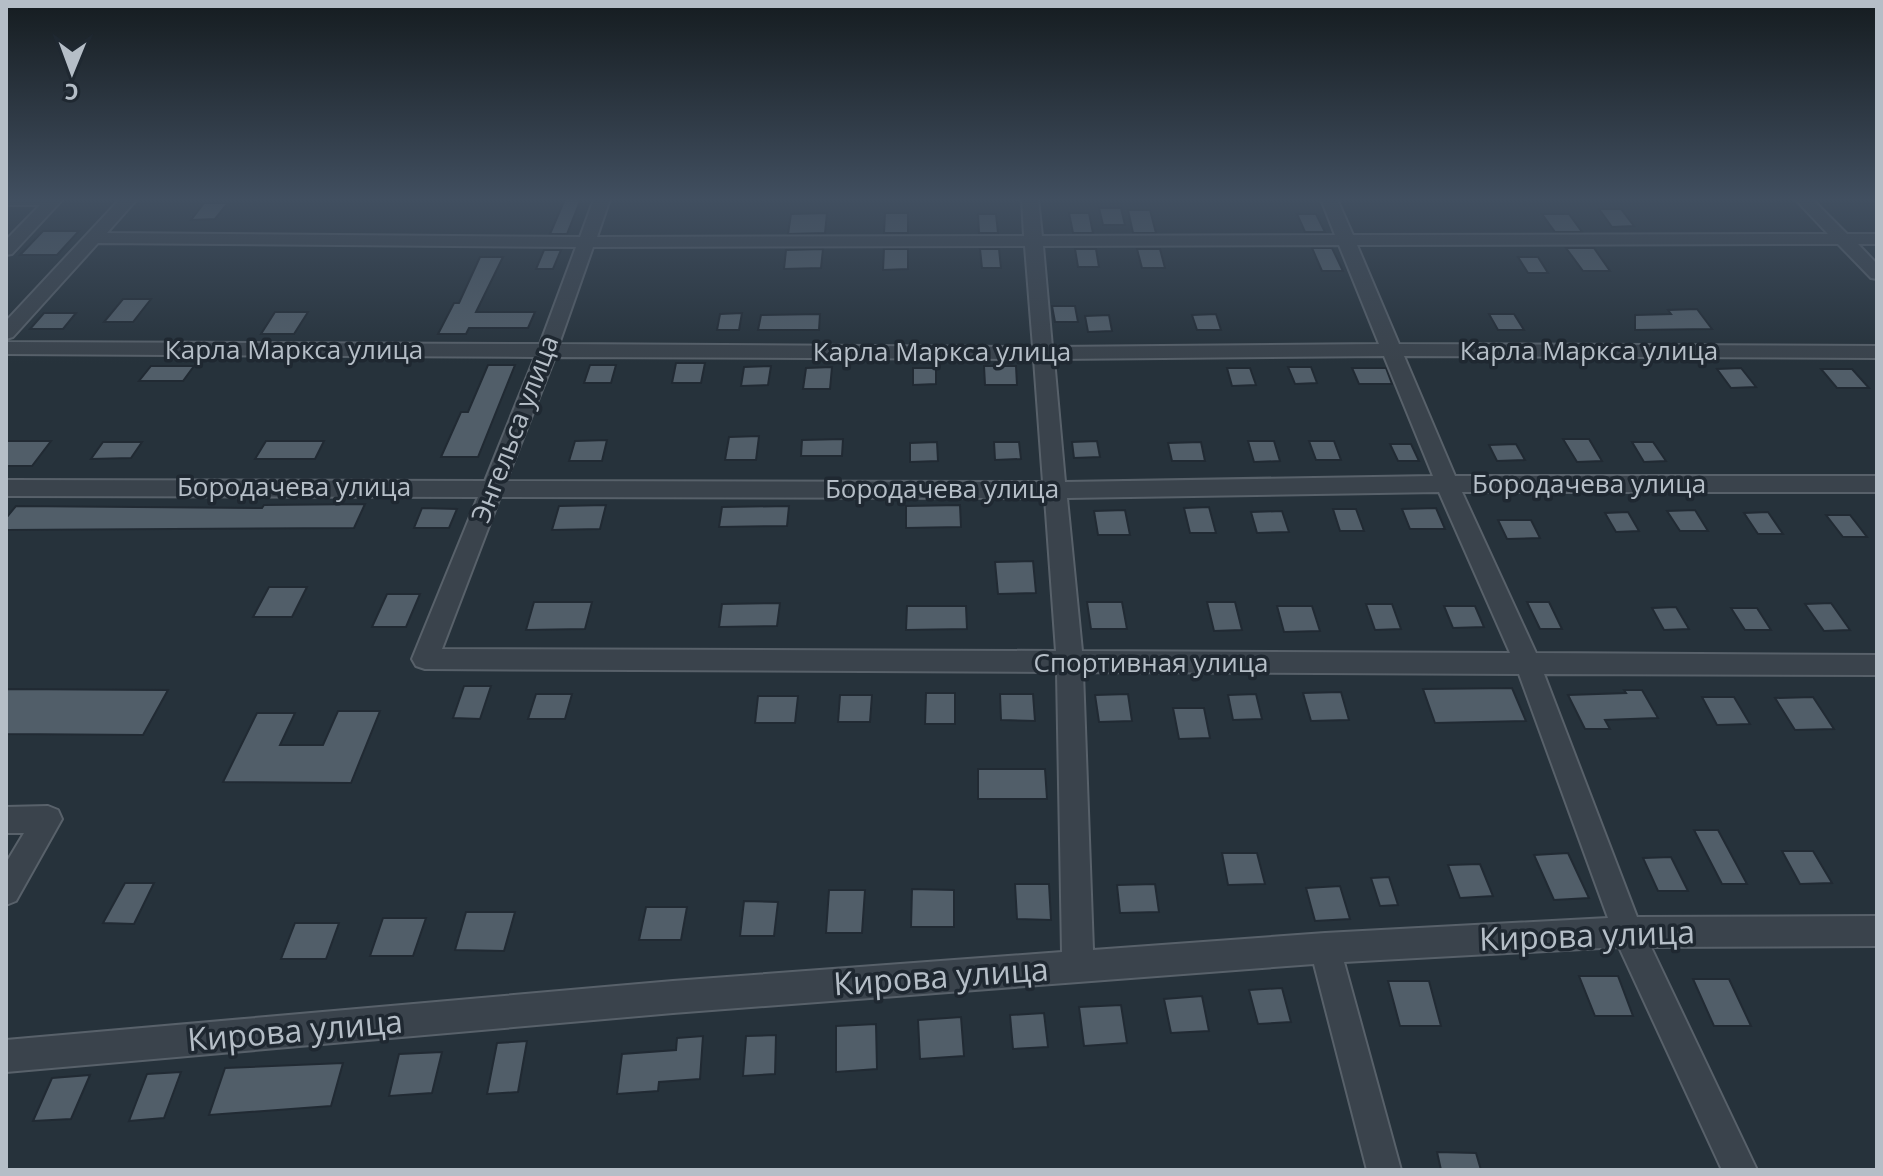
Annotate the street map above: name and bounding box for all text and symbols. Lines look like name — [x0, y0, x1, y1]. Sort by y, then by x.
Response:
north arrow — [32, 32, 112, 112]
text: С — [64, 78, 79, 108]
street label: Энгельса улица — [462, 330, 566, 527]
street label: Карла Маркса улица — [165, 331, 423, 367]
street label: Карла Маркса улица — [1460, 332, 1718, 368]
street label: Карла Маркса улица — [813, 333, 1071, 369]
street label: Бородачева улица — [1472, 465, 1706, 501]
street label: Бородачева улица — [177, 468, 411, 504]
street label: Бородачева улица — [825, 470, 1059, 506]
street label: Спортивная улица — [1034, 644, 1268, 680]
street label: Кирова улица — [1478, 909, 1695, 960]
street label: Кирова улица — [832, 947, 1050, 1004]
street label: Кирова улица — [186, 999, 404, 1060]

